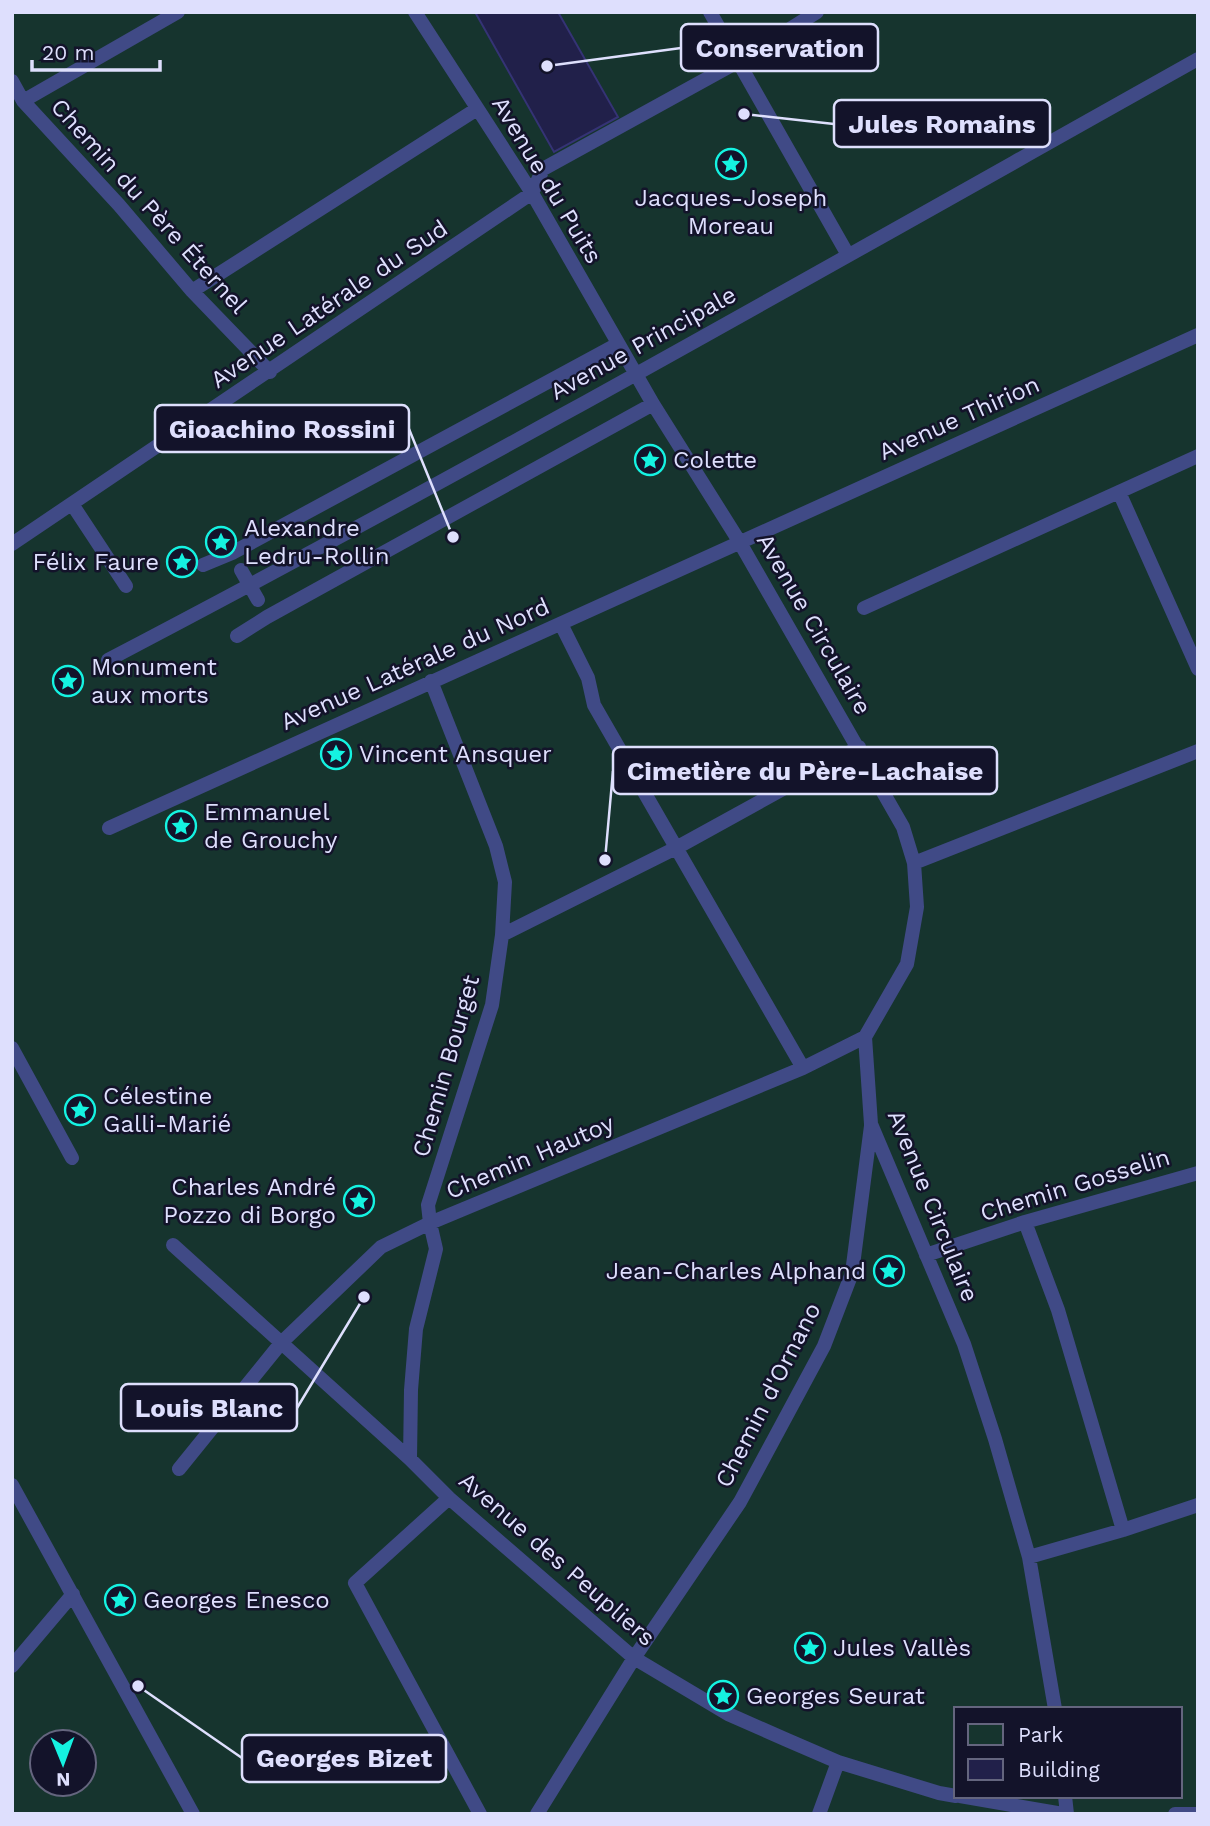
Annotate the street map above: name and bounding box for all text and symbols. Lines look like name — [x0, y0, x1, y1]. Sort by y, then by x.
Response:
callout: Conservation — [681, 24, 878, 71]
scale bar — [32, 28, 159, 72]
text: Conservation — [696, 33, 864, 63]
text: 20 m — [42, 40, 94, 65]
street label: Avenue du Puits — [486, 92, 608, 268]
street label: Chemin du Père Éternel — [45, 93, 253, 320]
callout: Jules Romains — [834, 100, 1050, 147]
text: Jules Romains — [848, 109, 1036, 139]
place icon: Jacques-Joseph Moreau — [714, 147, 748, 181]
place label: Jacques-Joseph Moreau — [635, 184, 827, 240]
street label: Avenue Latérale du Sud — [205, 214, 453, 394]
street label: Avenue Principale — [545, 280, 741, 406]
street label: Avenue Thirion — [874, 370, 1044, 466]
callout: Gioachino Rossini — [155, 405, 409, 452]
text: Gioachino Rossini — [169, 414, 395, 444]
place icon: Colette — [633, 443, 667, 477]
place label: Colette — [673, 446, 757, 474]
place label: Alexandre Ledru-Rollin — [244, 514, 390, 570]
place icon: Alexandre Ledru-Rollin — [204, 525, 238, 559]
street label: Avenue Circulaire — [751, 529, 877, 719]
place icon: Félix Faure — [165, 545, 199, 579]
place label: Félix Faure — [33, 548, 159, 576]
street label: Avenue Latérale du Nord — [276, 592, 554, 736]
place label: Monument aux morts — [91, 653, 217, 709]
place icon: Monument aux morts — [51, 664, 85, 698]
place icon: Vincent Ansquer — [319, 737, 353, 771]
place label: Vincent Ansquer — [359, 740, 552, 768]
callout: Cimetière du Père-Lachaise — [613, 747, 997, 794]
text: Cimetière du Père-Lachaise — [627, 756, 983, 786]
place label: Emmanuel de Grouchy — [204, 798, 338, 854]
place icon: Emmanuel de Grouchy — [164, 809, 198, 843]
street label: Chemin Bourget — [407, 972, 485, 1160]
place label: Célestine Galli-Marié — [103, 1082, 231, 1138]
place icon: Célestine Galli-Marié — [63, 1093, 97, 1127]
street label: Avenue Circulaire — [882, 1106, 984, 1306]
street label: Chemin Hautoy — [442, 1109, 619, 1205]
street label: Chemin Gosselin — [977, 1143, 1173, 1227]
place label: Charles André Pozzo di Borgo — [163, 1173, 336, 1229]
place icon: Charles André Pozzo di Borgo — [342, 1184, 376, 1218]
place icon: Jean-Charles Alphand — [872, 1254, 906, 1288]
place label: Jean-Charles Alphand — [606, 1257, 866, 1285]
street label: Chemin d'Ornano — [709, 1298, 827, 1492]
callout: Louis Blanc — [121, 1384, 297, 1431]
text: Louis Blanc — [135, 1393, 283, 1423]
street label: Avenue des Peupliers — [453, 1466, 661, 1652]
place icon: Georges Enesco — [103, 1583, 137, 1617]
place label: Georges Enesco — [143, 1586, 330, 1614]
place icon: Jules Vallès — [793, 1631, 827, 1665]
place label: Jules Vallès — [833, 1634, 971, 1662]
place icon: Georges Seurat — [706, 1679, 740, 1713]
place label: Georges Seurat — [746, 1682, 925, 1710]
legend — [954, 1707, 1182, 1798]
text: Park — [1018, 1722, 1063, 1747]
north arrow — [28, 1728, 98, 1798]
callout: Georges Bizet — [242, 1735, 446, 1782]
text: Georges Bizet — [256, 1743, 433, 1773]
text: Building — [1018, 1757, 1100, 1782]
text: N — [56, 1768, 71, 1791]

